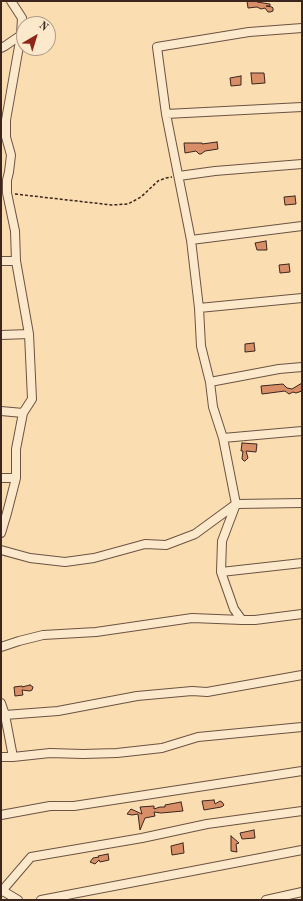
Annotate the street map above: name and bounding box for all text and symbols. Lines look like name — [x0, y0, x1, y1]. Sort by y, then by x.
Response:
north arrow — [16, 16, 56, 56]
text: N — [36, 20, 50, 34]

